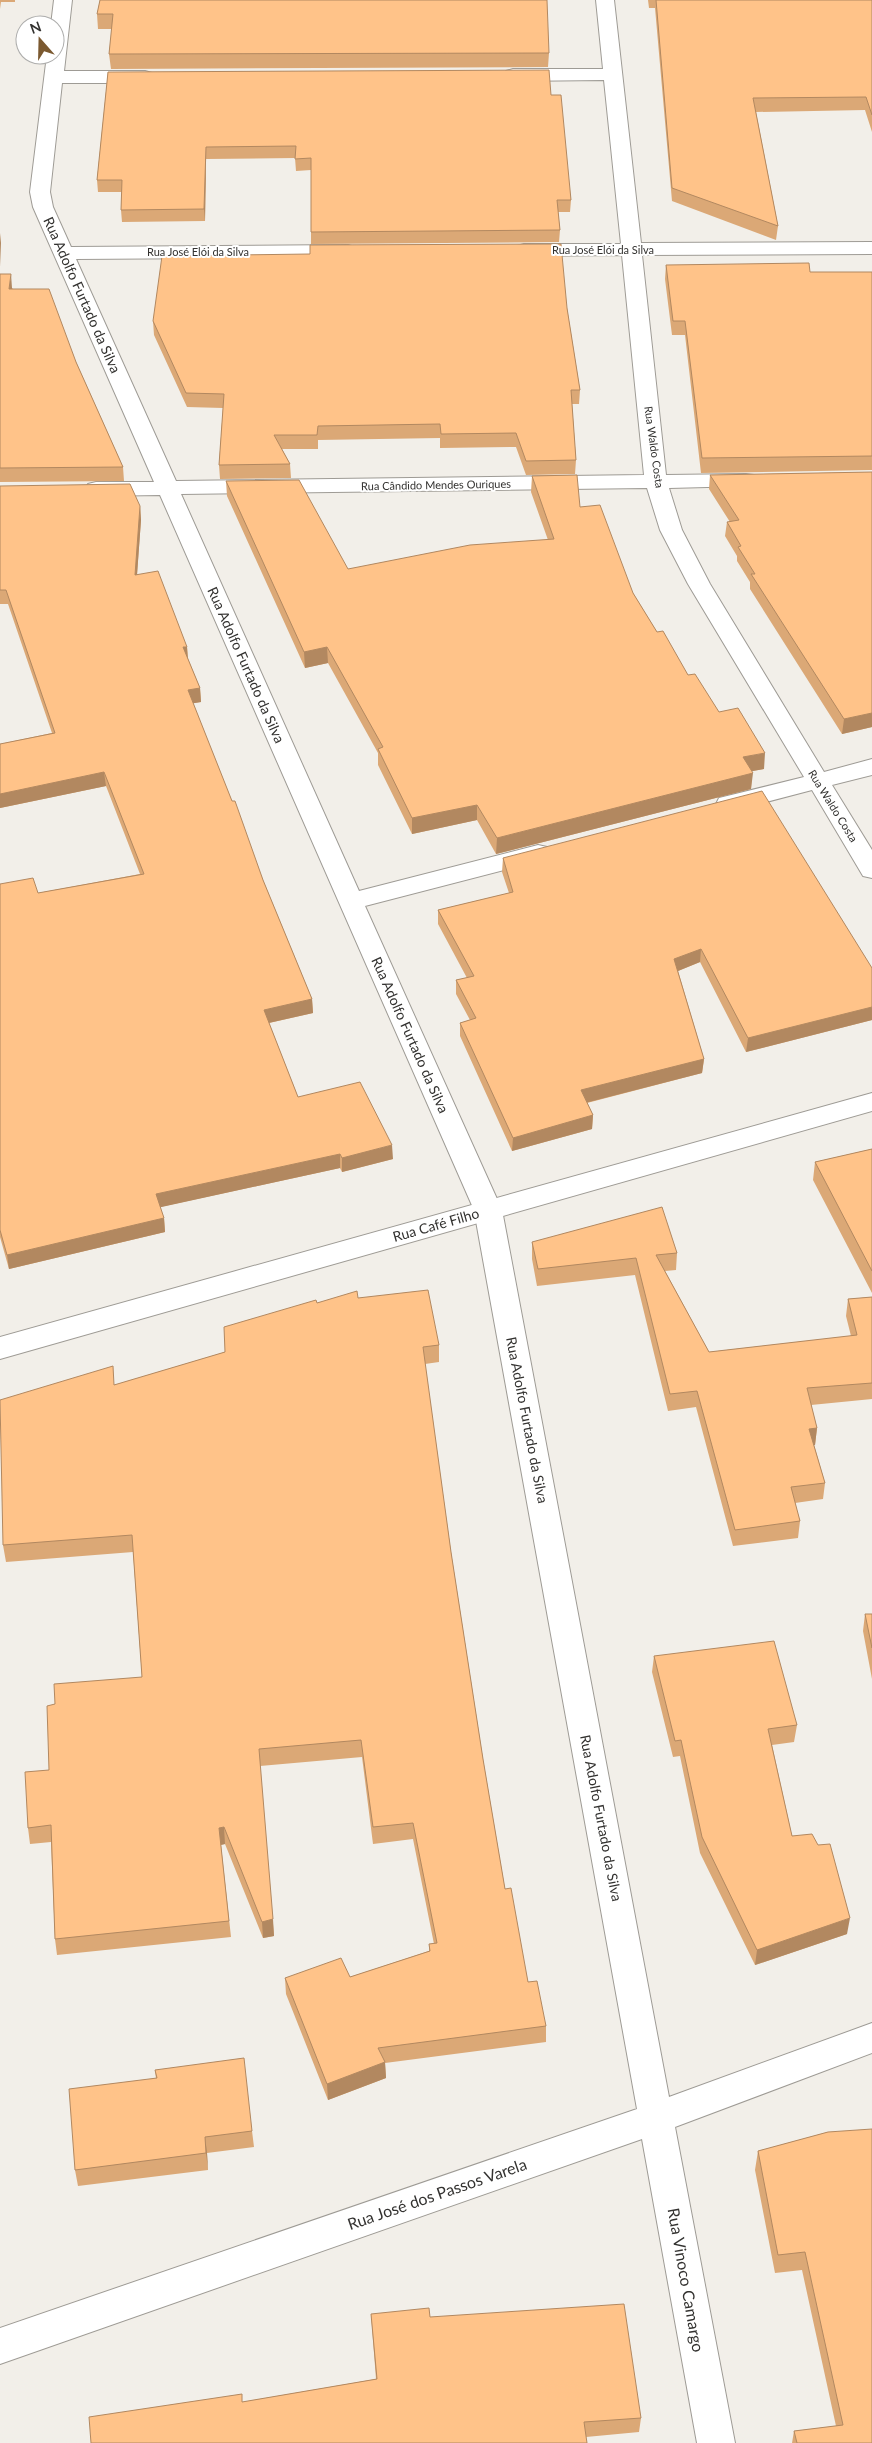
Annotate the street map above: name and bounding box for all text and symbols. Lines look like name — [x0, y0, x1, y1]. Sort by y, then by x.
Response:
north arrow — [15, 15, 65, 65]
text: N — [27, 17, 43, 37]
street label: Rua Adolfo Furtado da Silva — [40, 214, 125, 376]
street label: Rua José Elói da Silva — [552, 243, 654, 256]
street label: Rua José Elói da Silva — [147, 245, 249, 258]
street label: Rua Waldo Costa — [642, 405, 667, 489]
street label: Rua Cândido Mendes Ouriques — [361, 477, 511, 492]
street label: Rua Adolfo Furtado da Silva — [204, 584, 289, 746]
street label: Rua Waldo Costa — [806, 767, 861, 844]
street label: Rua Adolfo Furtado da Silva — [368, 954, 453, 1116]
street label: Rua Café Filho — [391, 1204, 481, 1245]
street label: Rua Adolfo Furtado da Silva — [503, 1335, 552, 1505]
street label: Rua Adolfo Furtado da Silva — [577, 1733, 626, 1903]
street label: Rua José dos Passos Varela — [345, 2154, 529, 2233]
street label: Rua Vinoco Camargo — [664, 2206, 709, 2353]

